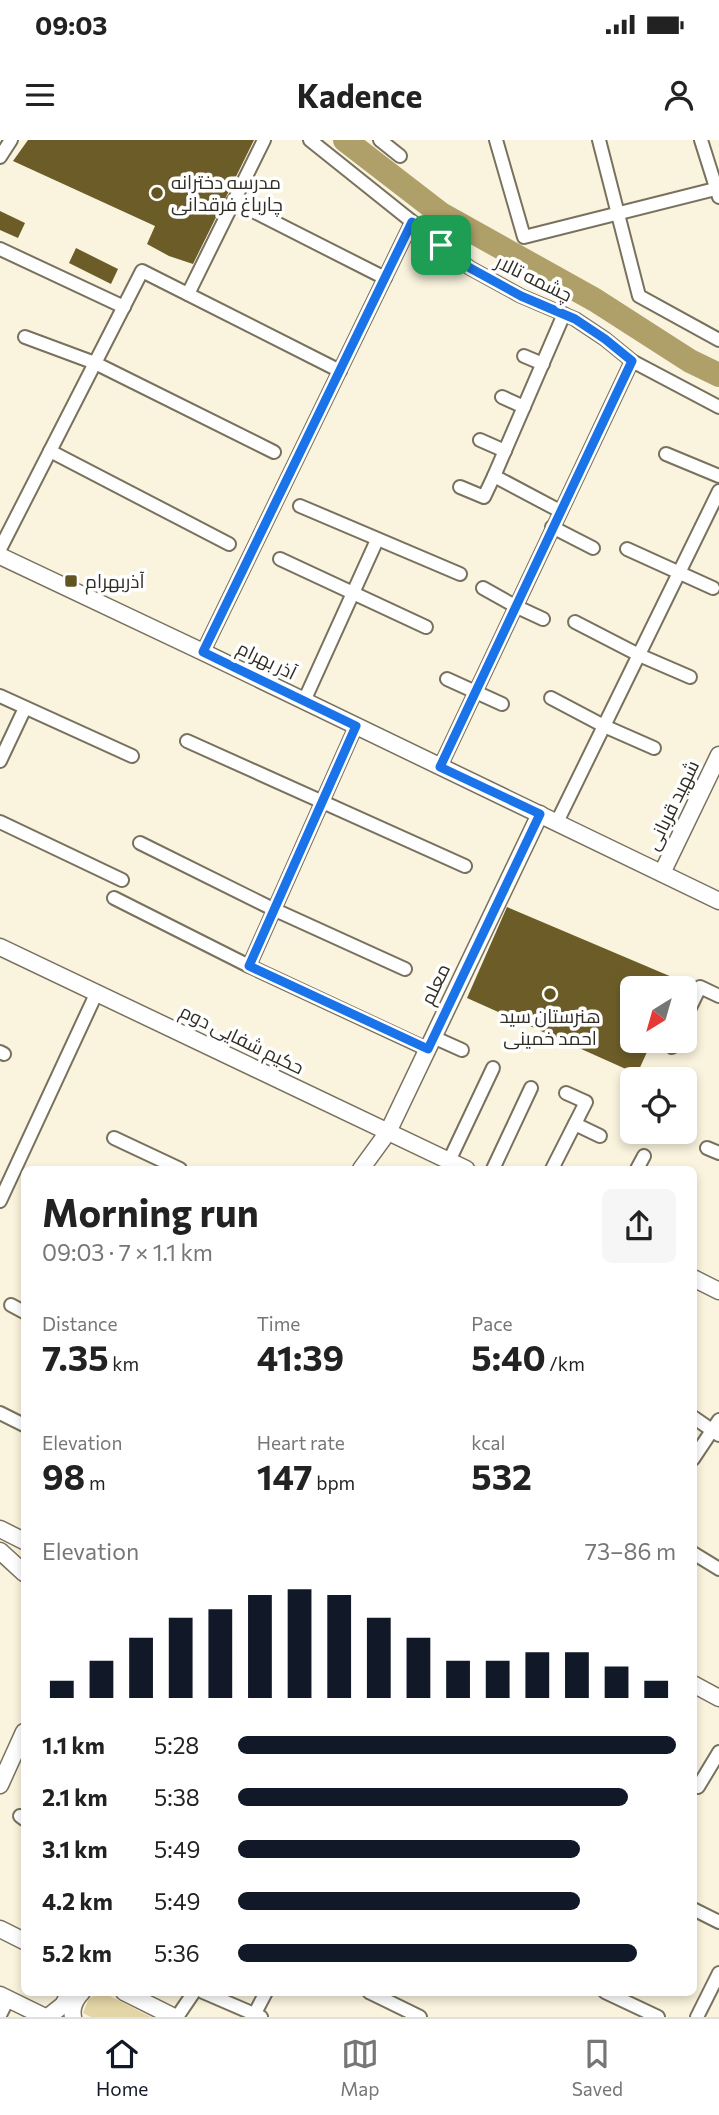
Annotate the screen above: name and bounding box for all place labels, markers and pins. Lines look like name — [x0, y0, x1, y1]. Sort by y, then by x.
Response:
place label: مدرسه دخترانه چارباغ فرقدانی — [171, 170, 283, 218]
marker: مدرسه دخترانه چارباغ فرقدانی — [149, 185, 165, 201]
pin — [411, 215, 471, 275]
place label: آذربهرام — [85, 569, 145, 595]
marker: آذربهرام — [63, 573, 79, 589]
marker: هنرستان سید احمد خمینی — [542, 986, 558, 1002]
place label: هنرستان سید احمد خمینی — [499, 1004, 601, 1050]

